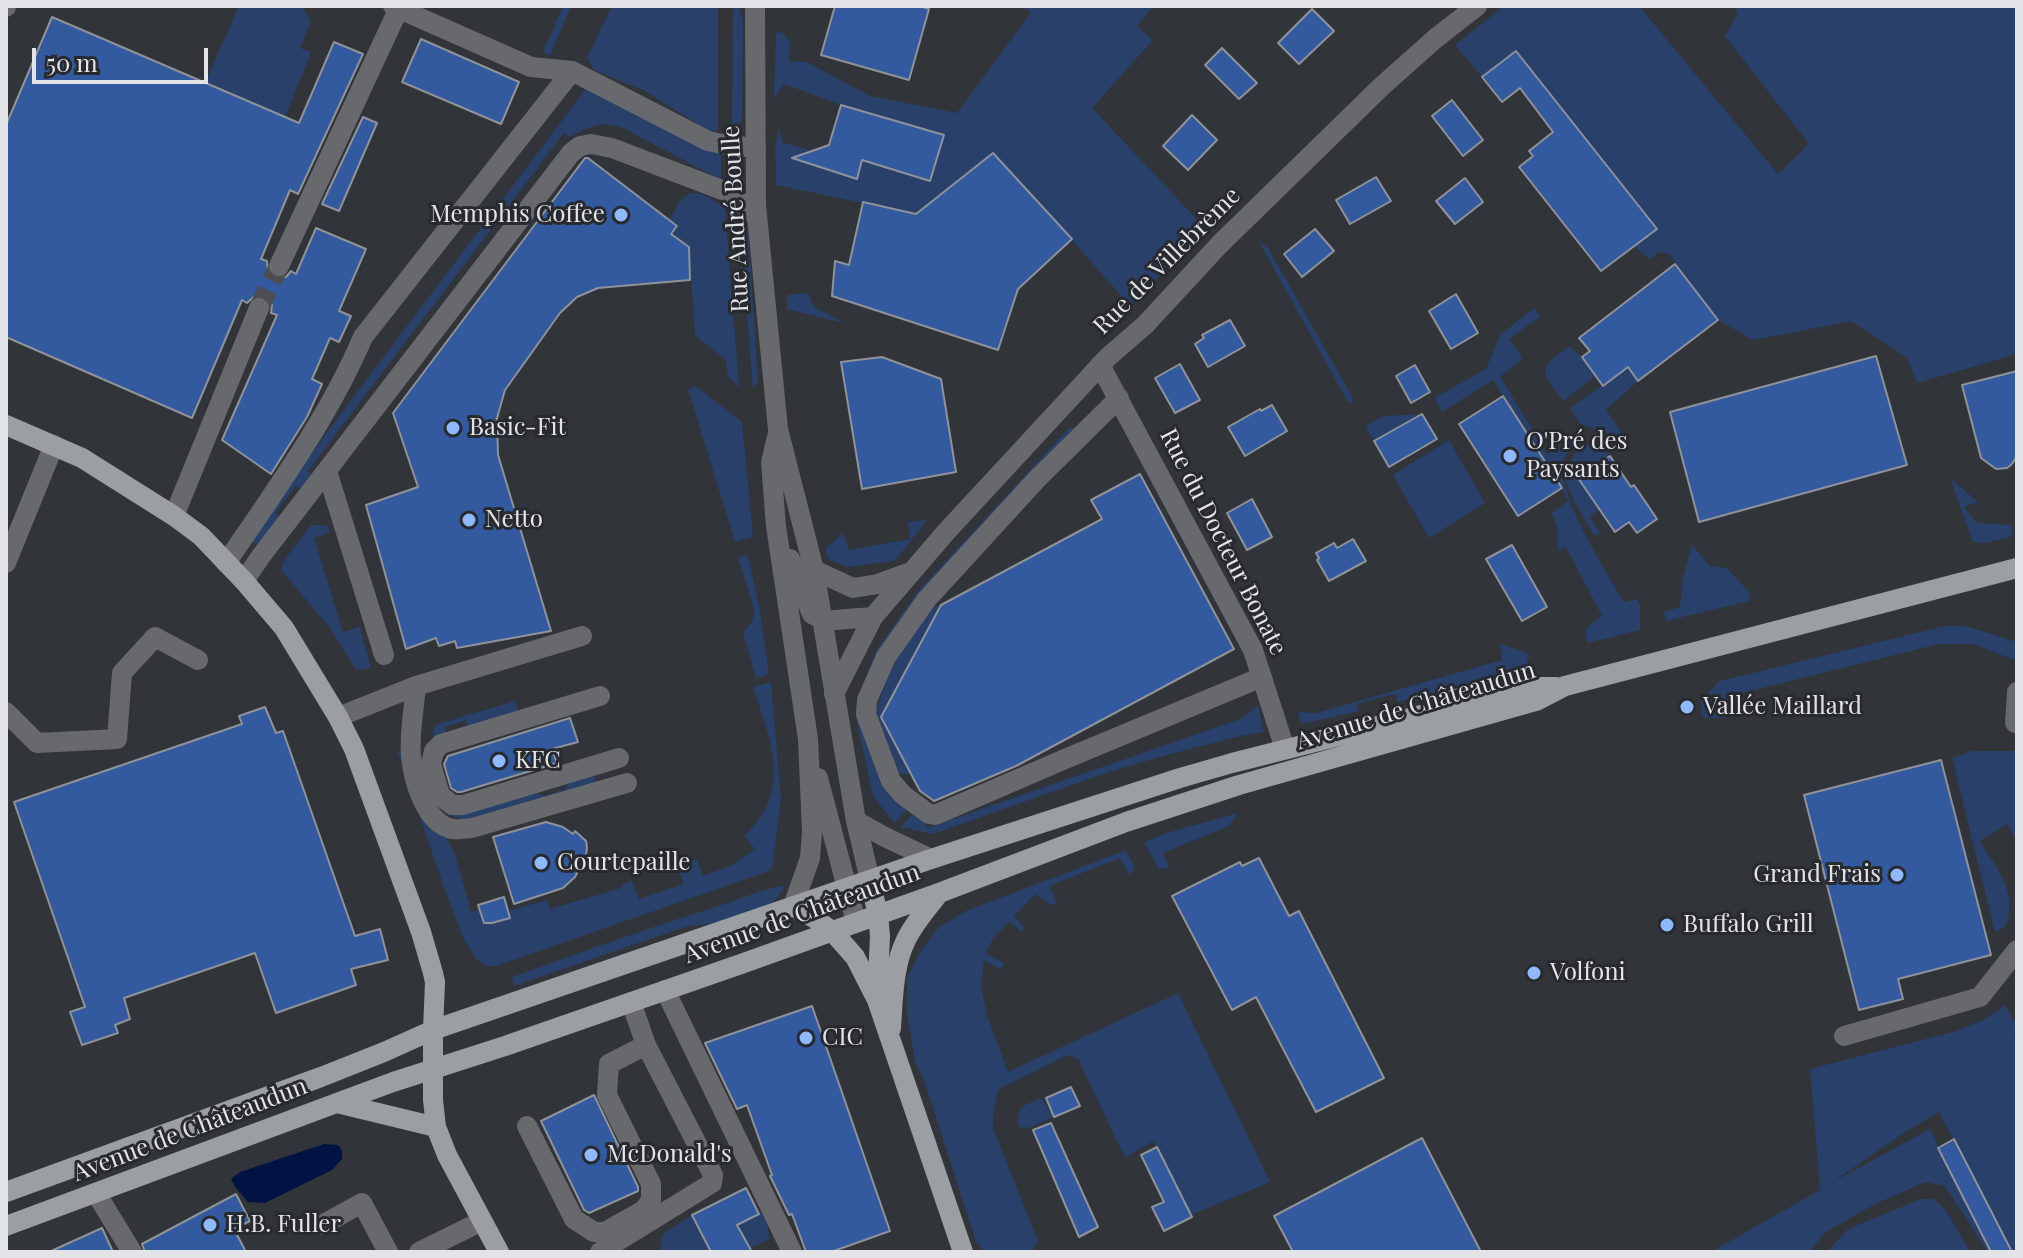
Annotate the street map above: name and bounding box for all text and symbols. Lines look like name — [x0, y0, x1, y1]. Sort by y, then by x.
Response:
scale bar — [36, 32, 212, 82]
text: 50 m — [46, 46, 98, 78]
street label: Rue André Boulle — [717, 125, 755, 313]
street label: Rue de Villebrème — [1087, 181, 1247, 341]
place label: Memphis Coffee — [430, 201, 605, 229]
marker: Memphis Coffee — [612, 206, 630, 224]
place label: Basic-Fit — [469, 414, 566, 442]
marker: Basic-Fit — [444, 419, 462, 437]
street label: Rue du Docteur Bonate — [1153, 424, 1293, 660]
place label: O'Pré des Paysants — [1526, 428, 1627, 484]
marker: O'Pré des Paysants — [1501, 447, 1519, 465]
place label: Netto — [485, 506, 543, 534]
marker: Netto — [460, 511, 478, 529]
street label: Avenue de Châteaudun — [1293, 656, 1539, 756]
place label: Vallée Maillard — [1703, 693, 1862, 721]
marker: Vallée Maillard — [1678, 698, 1696, 716]
place label: KFC — [515, 747, 561, 775]
marker: KFC — [490, 752, 508, 770]
place label: Courtepaille — [557, 849, 690, 877]
marker: Courtepaille — [532, 854, 550, 872]
street label: Avenue de Châteaudun — [680, 858, 924, 970]
place label: Grand Frais — [1753, 861, 1881, 889]
marker: Grand Frais — [1888, 866, 1906, 884]
place label: Buffalo Grill — [1683, 911, 1814, 939]
marker: Buffalo Grill — [1658, 916, 1676, 934]
place label: Volfoni — [1550, 959, 1626, 987]
marker: Volfoni — [1525, 964, 1543, 982]
place label: CIC — [822, 1024, 863, 1052]
marker: CIC — [797, 1029, 815, 1047]
street label: Avenue de Châteaudun — [69, 1072, 311, 1188]
place label: McDonald's — [607, 1141, 732, 1169]
marker: McDonald's — [582, 1146, 600, 1164]
place label: H.B. Fuller — [226, 1211, 341, 1239]
marker: H.B. Fuller — [201, 1216, 219, 1234]

